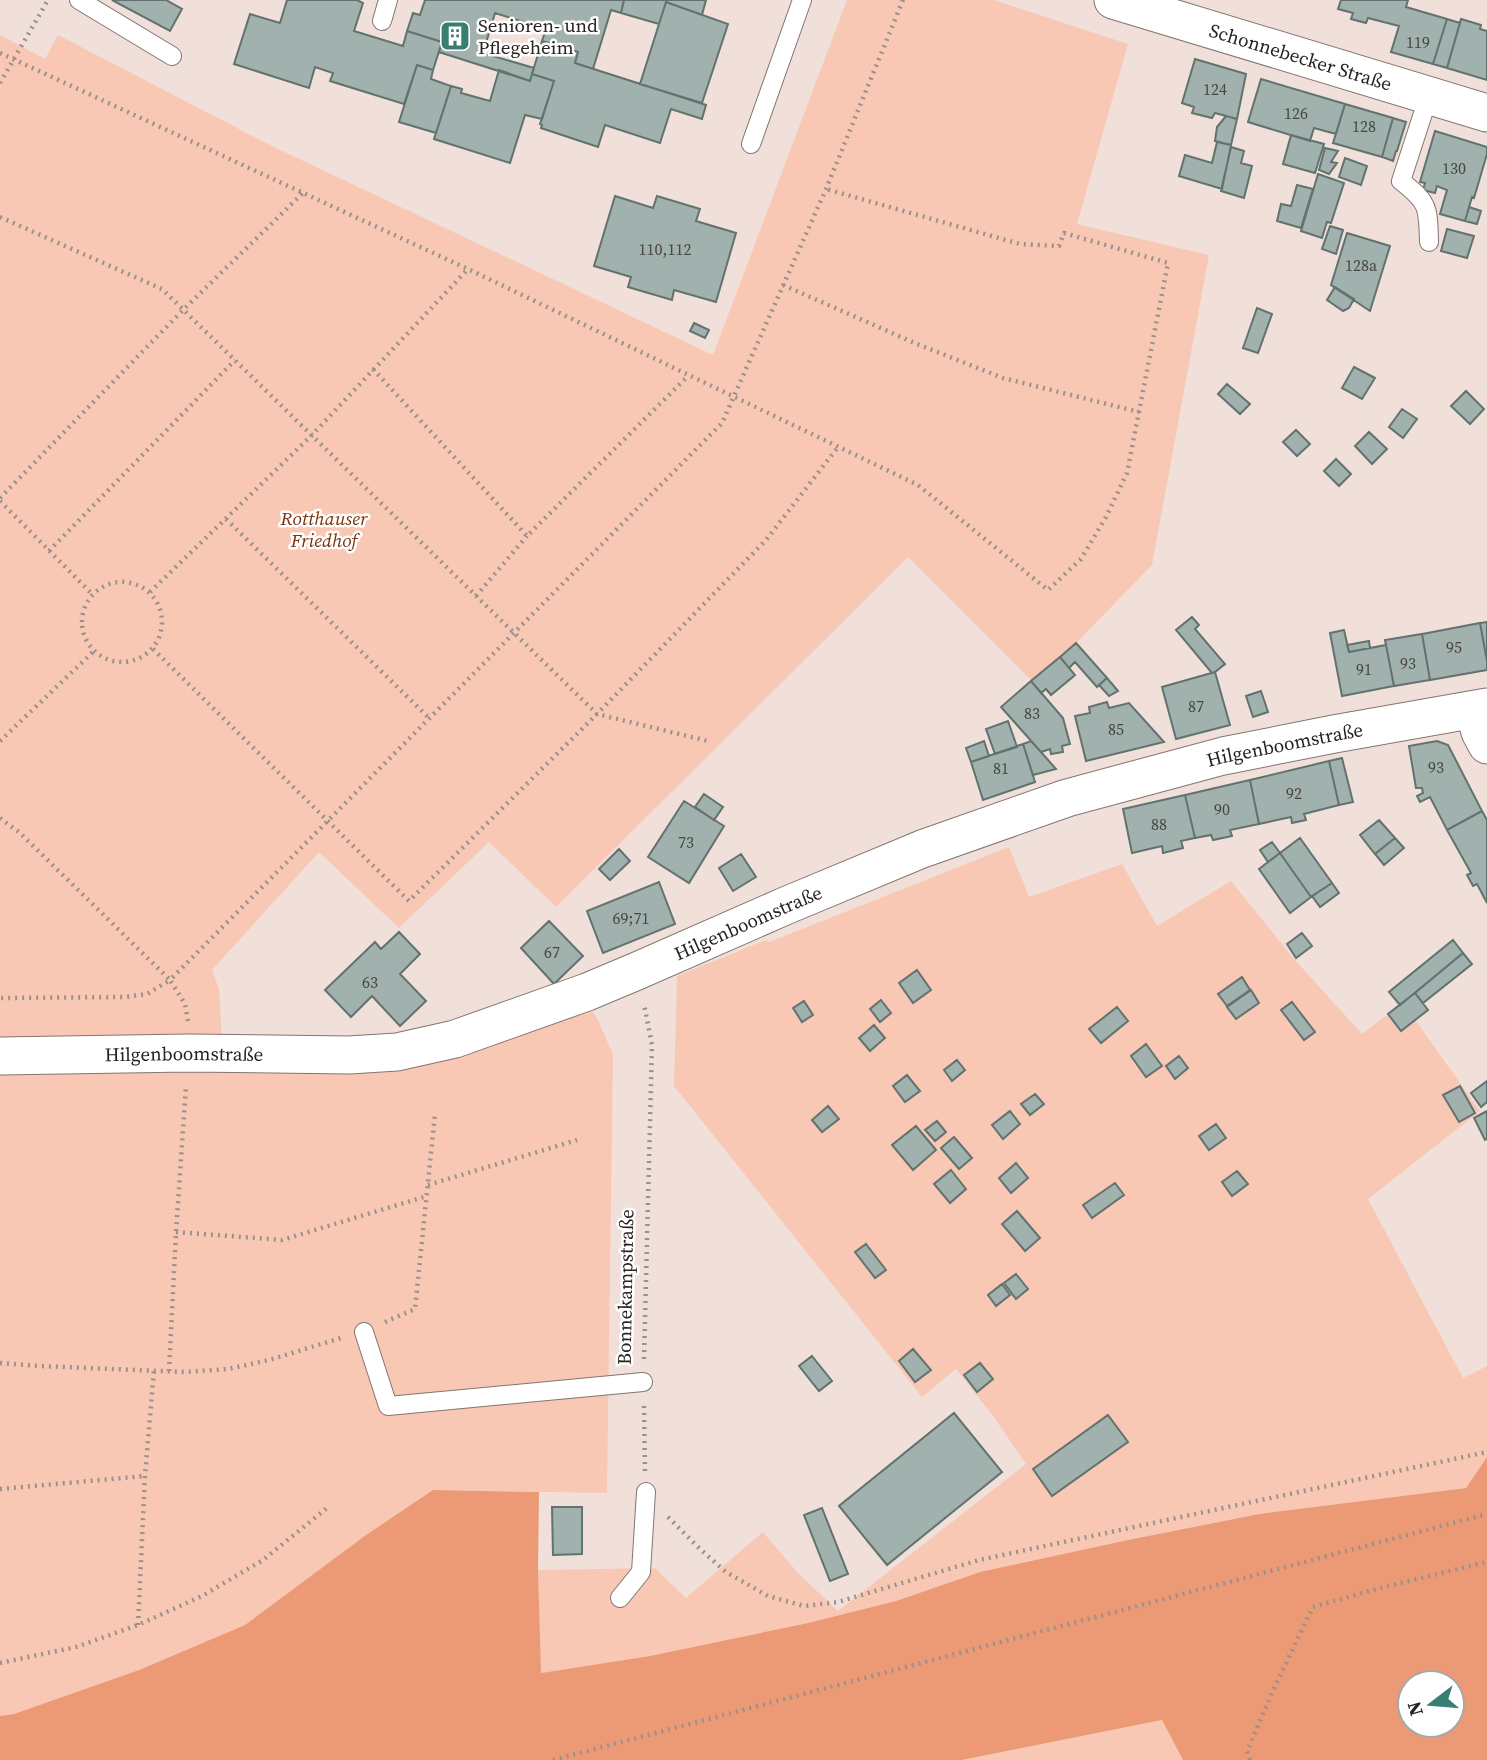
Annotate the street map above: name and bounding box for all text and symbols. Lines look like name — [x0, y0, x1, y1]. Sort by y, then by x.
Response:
place label: Senioren- und Pflegeheim — [478, 12, 598, 60]
street label: Schonnebecker Straße — [1206, 17, 1395, 97]
building icon: Senioren- und Pflegeheim — [438, 19, 472, 53]
house number: 119 — [1406, 31, 1430, 53]
house number: 124 — [1203, 78, 1227, 100]
house number: 126 — [1284, 102, 1308, 124]
house number: 128 — [1352, 115, 1376, 137]
house number: 130 — [1442, 157, 1466, 179]
house number: 110,112 — [639, 238, 691, 260]
house number: 128a — [1345, 254, 1378, 276]
park label: Rotthauser Friedhof — [280, 505, 369, 553]
house number: 95 — [1446, 636, 1462, 658]
house number: 93 — [1400, 652, 1416, 674]
house number: 91 — [1356, 658, 1372, 680]
house number: 87 — [1188, 695, 1204, 717]
house number: 83 — [1024, 702, 1040, 724]
street label: Hilgenboomstraße — [1204, 716, 1365, 773]
house number: 85 — [1108, 718, 1124, 740]
house number: 93 — [1428, 756, 1444, 778]
house number: 81 — [993, 757, 1009, 779]
house number: 92 — [1286, 782, 1302, 804]
house number: 90 — [1214, 798, 1230, 820]
house number: 88 — [1151, 813, 1167, 835]
house number: 73 — [678, 831, 694, 853]
street label: Hilgenboomstraße — [670, 879, 826, 966]
house number: 69;71 — [613, 907, 649, 929]
house number: 67 — [544, 941, 560, 963]
house number: 63 — [362, 971, 378, 993]
street label: Hilgenboomstraße — [104, 1040, 264, 1067]
street label: Bonnekampstraße — [611, 1209, 639, 1365]
north arrow — [1396, 1669, 1466, 1739]
text: N — [1400, 1698, 1429, 1719]

